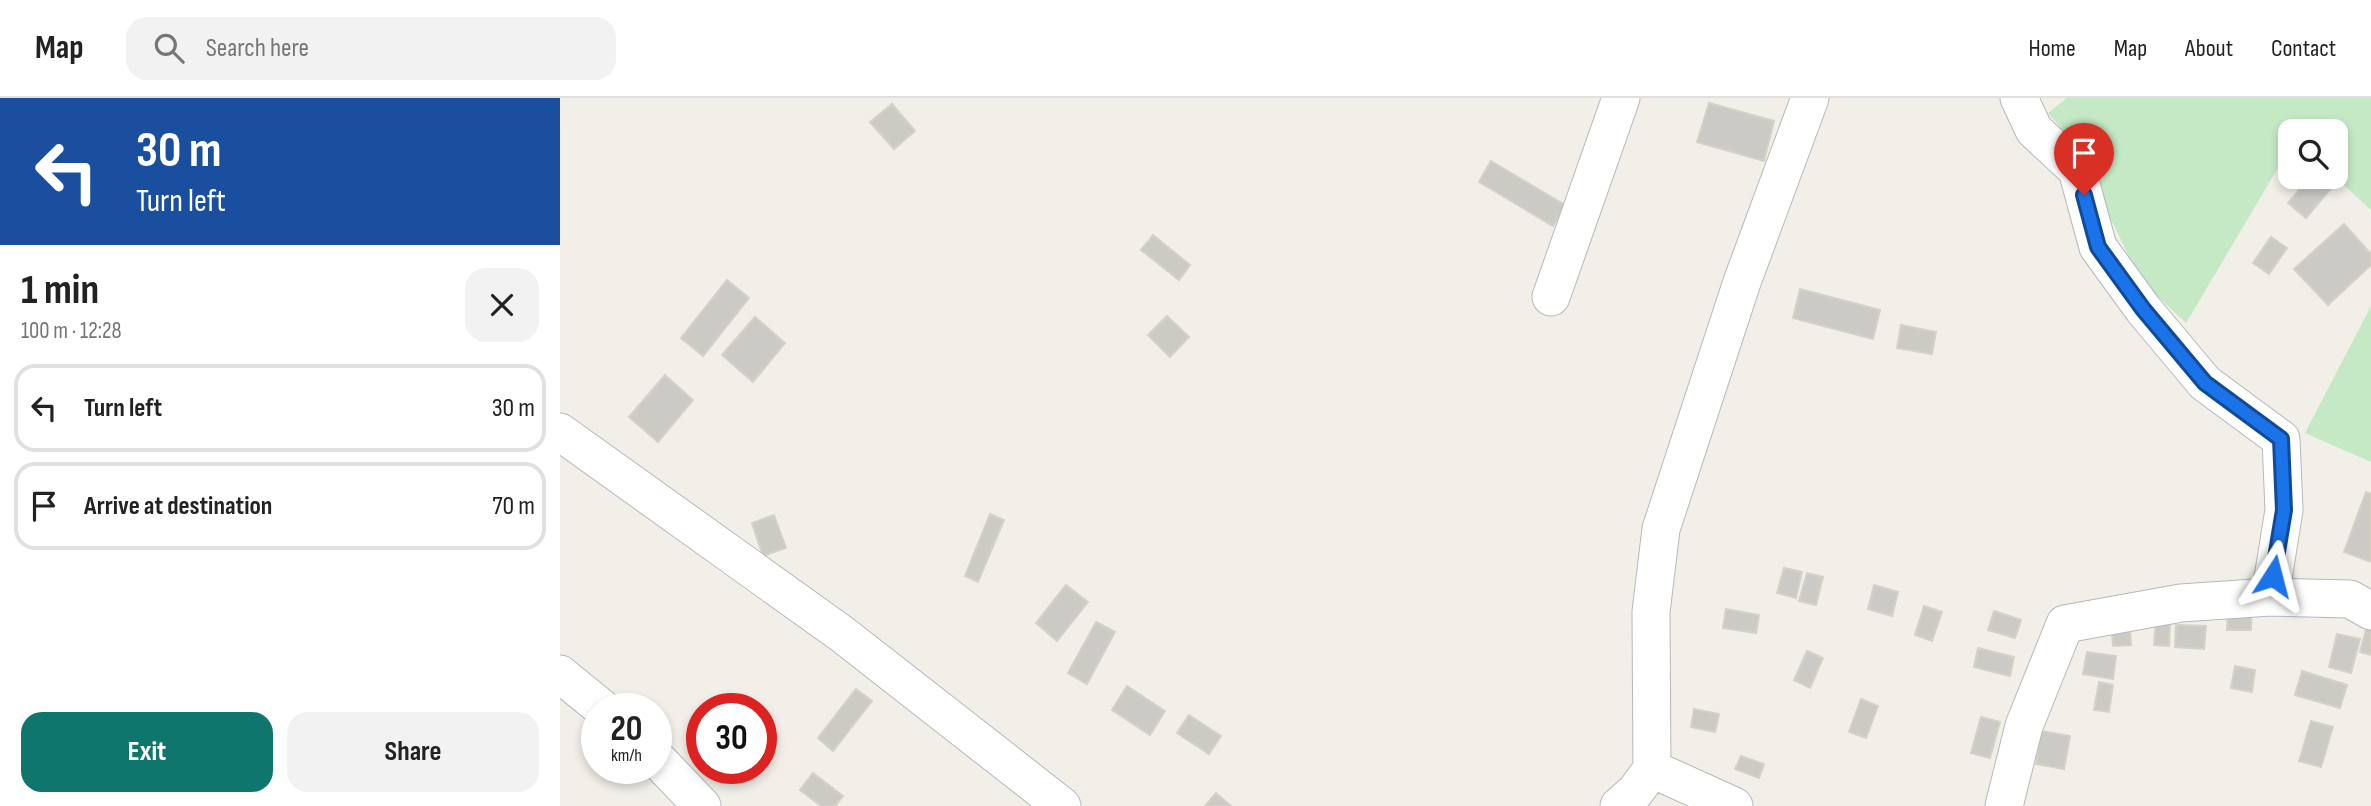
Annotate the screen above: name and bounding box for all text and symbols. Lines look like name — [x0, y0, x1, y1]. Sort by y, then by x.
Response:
search box — [126, 17, 616, 80]
text: Map — [35, 28, 84, 68]
icon: search — [150, 29, 188, 67]
text: Search here — [206, 33, 309, 64]
text: Home — [2028, 34, 2076, 63]
text: Map — [2114, 34, 2147, 63]
text: About — [2185, 34, 2233, 63]
text: Contact — [2271, 34, 2336, 63]
map controls — [2278, 119, 2348, 189]
button: search — [2278, 119, 2348, 189]
text: 30 m — [136, 122, 221, 181]
pin — [2054, 123, 2114, 195]
icon: left — [21, 126, 112, 217]
icon: arrive — [2065, 134, 2103, 172]
text: Turn left — [136, 182, 226, 221]
text: 1 min — [21, 265, 99, 316]
button: close — [465, 268, 539, 342]
text: 100 m · 12:28 — [21, 317, 122, 345]
icon: left — [25, 389, 63, 427]
text: Turn left — [84, 393, 162, 424]
text: 30 m — [492, 393, 535, 424]
icon: arrive — [25, 487, 63, 525]
text: Arrive at destination — [84, 491, 272, 522]
text: 70 m — [492, 491, 535, 522]
position arrow — [2236, 539, 2310, 613]
speed limit sign: 30 — [686, 693, 777, 784]
text: 20 — [611, 708, 643, 751]
button: Exit — [21, 712, 273, 792]
button: Share — [287, 712, 539, 792]
text: km/h — [611, 745, 642, 766]

